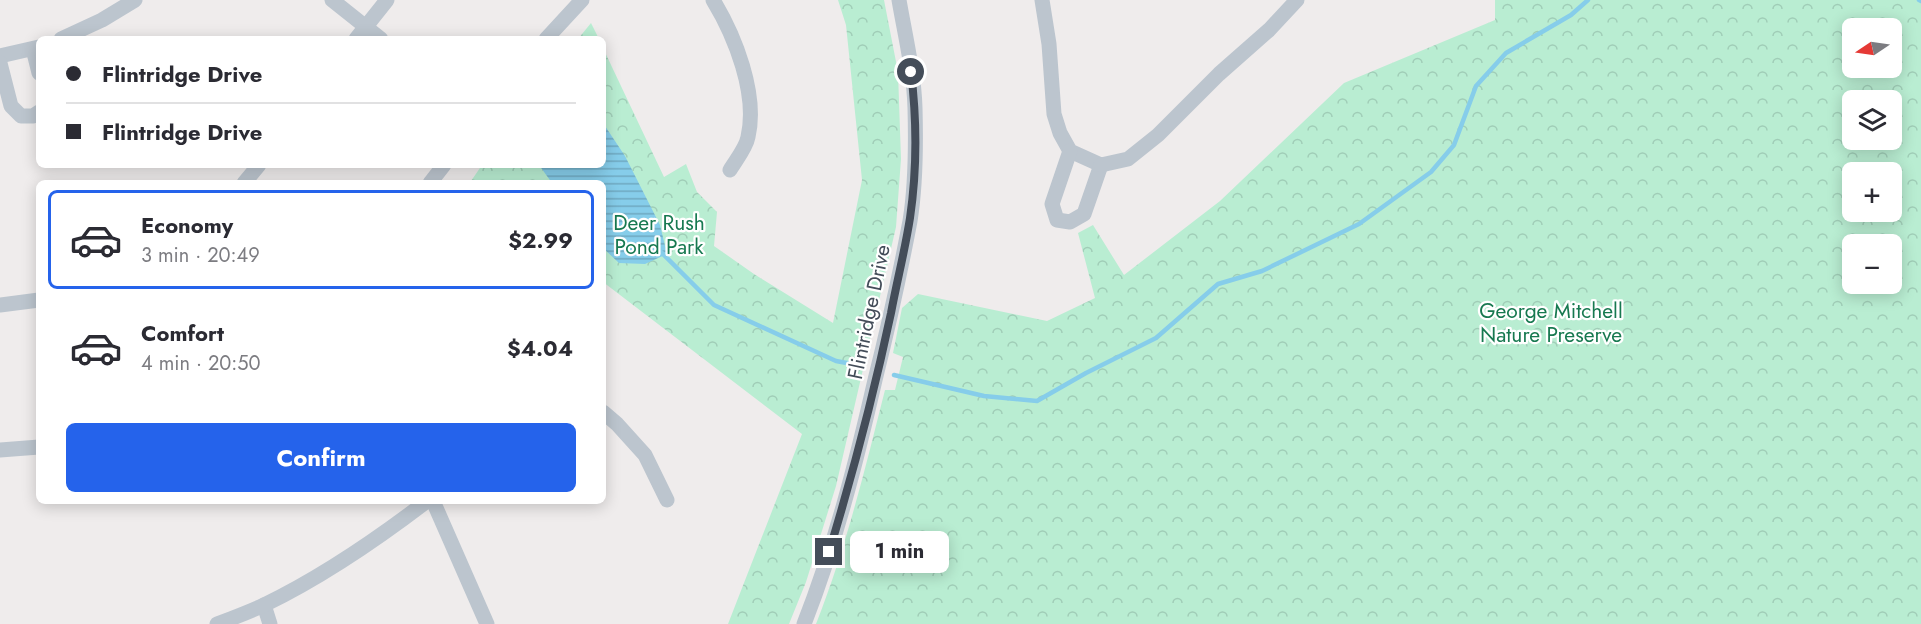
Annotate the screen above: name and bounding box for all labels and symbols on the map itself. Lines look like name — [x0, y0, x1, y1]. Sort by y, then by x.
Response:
north arrow — [1842, 18, 1902, 78]
route start — [897, 58, 924, 85]
park label: Deer Rush Pond Park — [613, 208, 705, 262]
street label: Flintridge Drive — [840, 242, 898, 382]
park label: George Mitchell Nature Preserve — [1479, 296, 1623, 350]
callout: 1 min — [850, 531, 949, 573]
route end — [815, 538, 842, 565]

